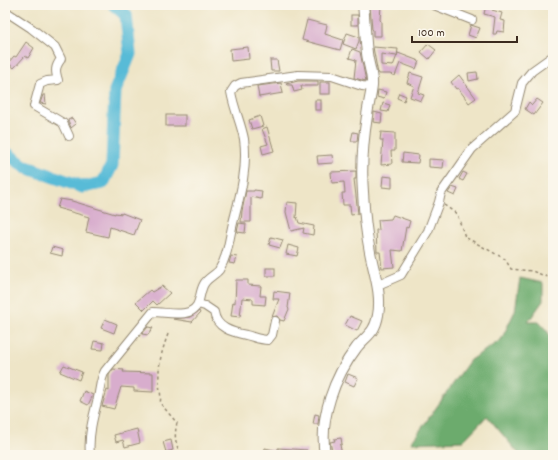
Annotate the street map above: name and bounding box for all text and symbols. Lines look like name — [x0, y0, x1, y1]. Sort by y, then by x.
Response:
scale bar — [412, 18, 517, 44]
text: 100 m — [418, 25, 445, 42]

